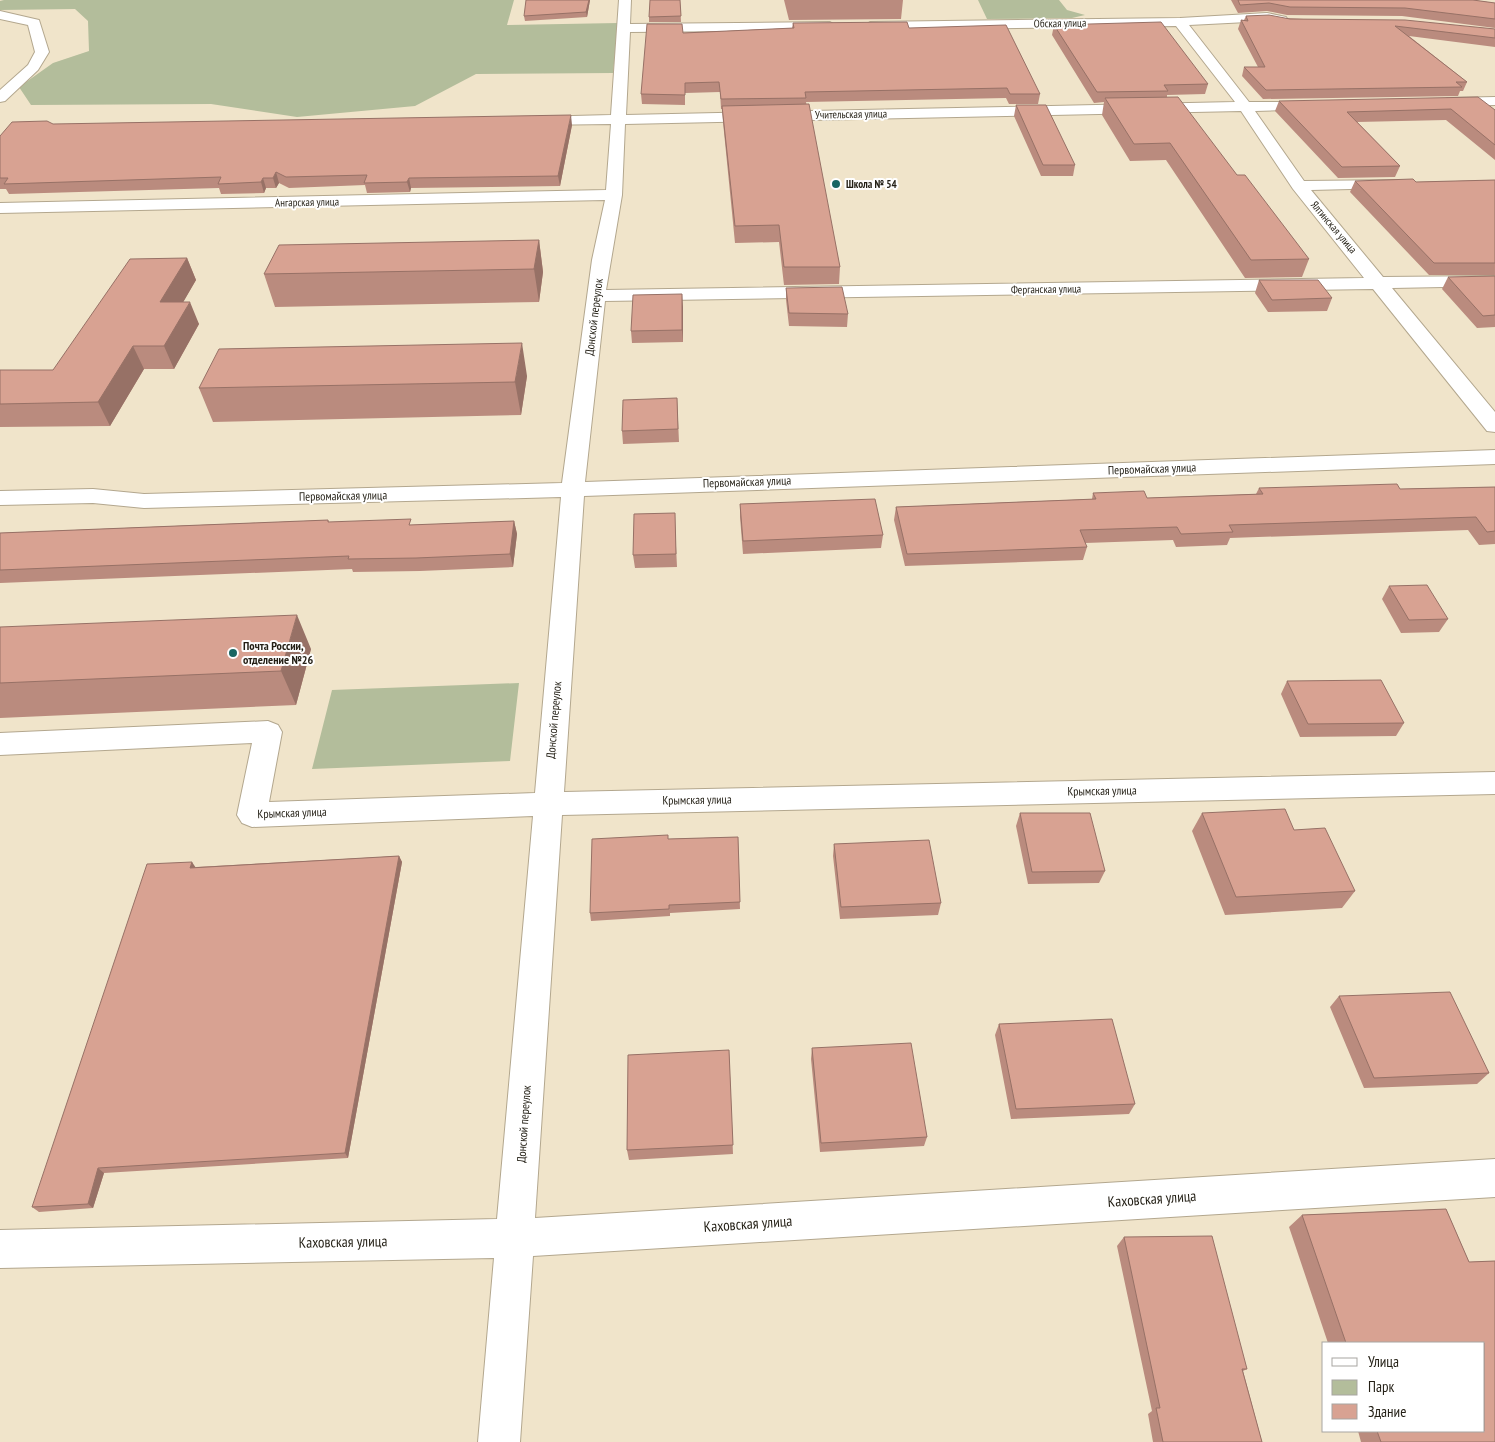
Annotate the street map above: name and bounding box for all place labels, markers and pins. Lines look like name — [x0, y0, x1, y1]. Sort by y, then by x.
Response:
place label: Школа № 54 — [846, 177, 898, 191]
marker: Школа № 54 — [830, 178, 842, 190]
place label: Почта России, отделение №26 — [243, 638, 314, 667]
marker: Почта России, отделение №26 — [227, 647, 239, 659]

